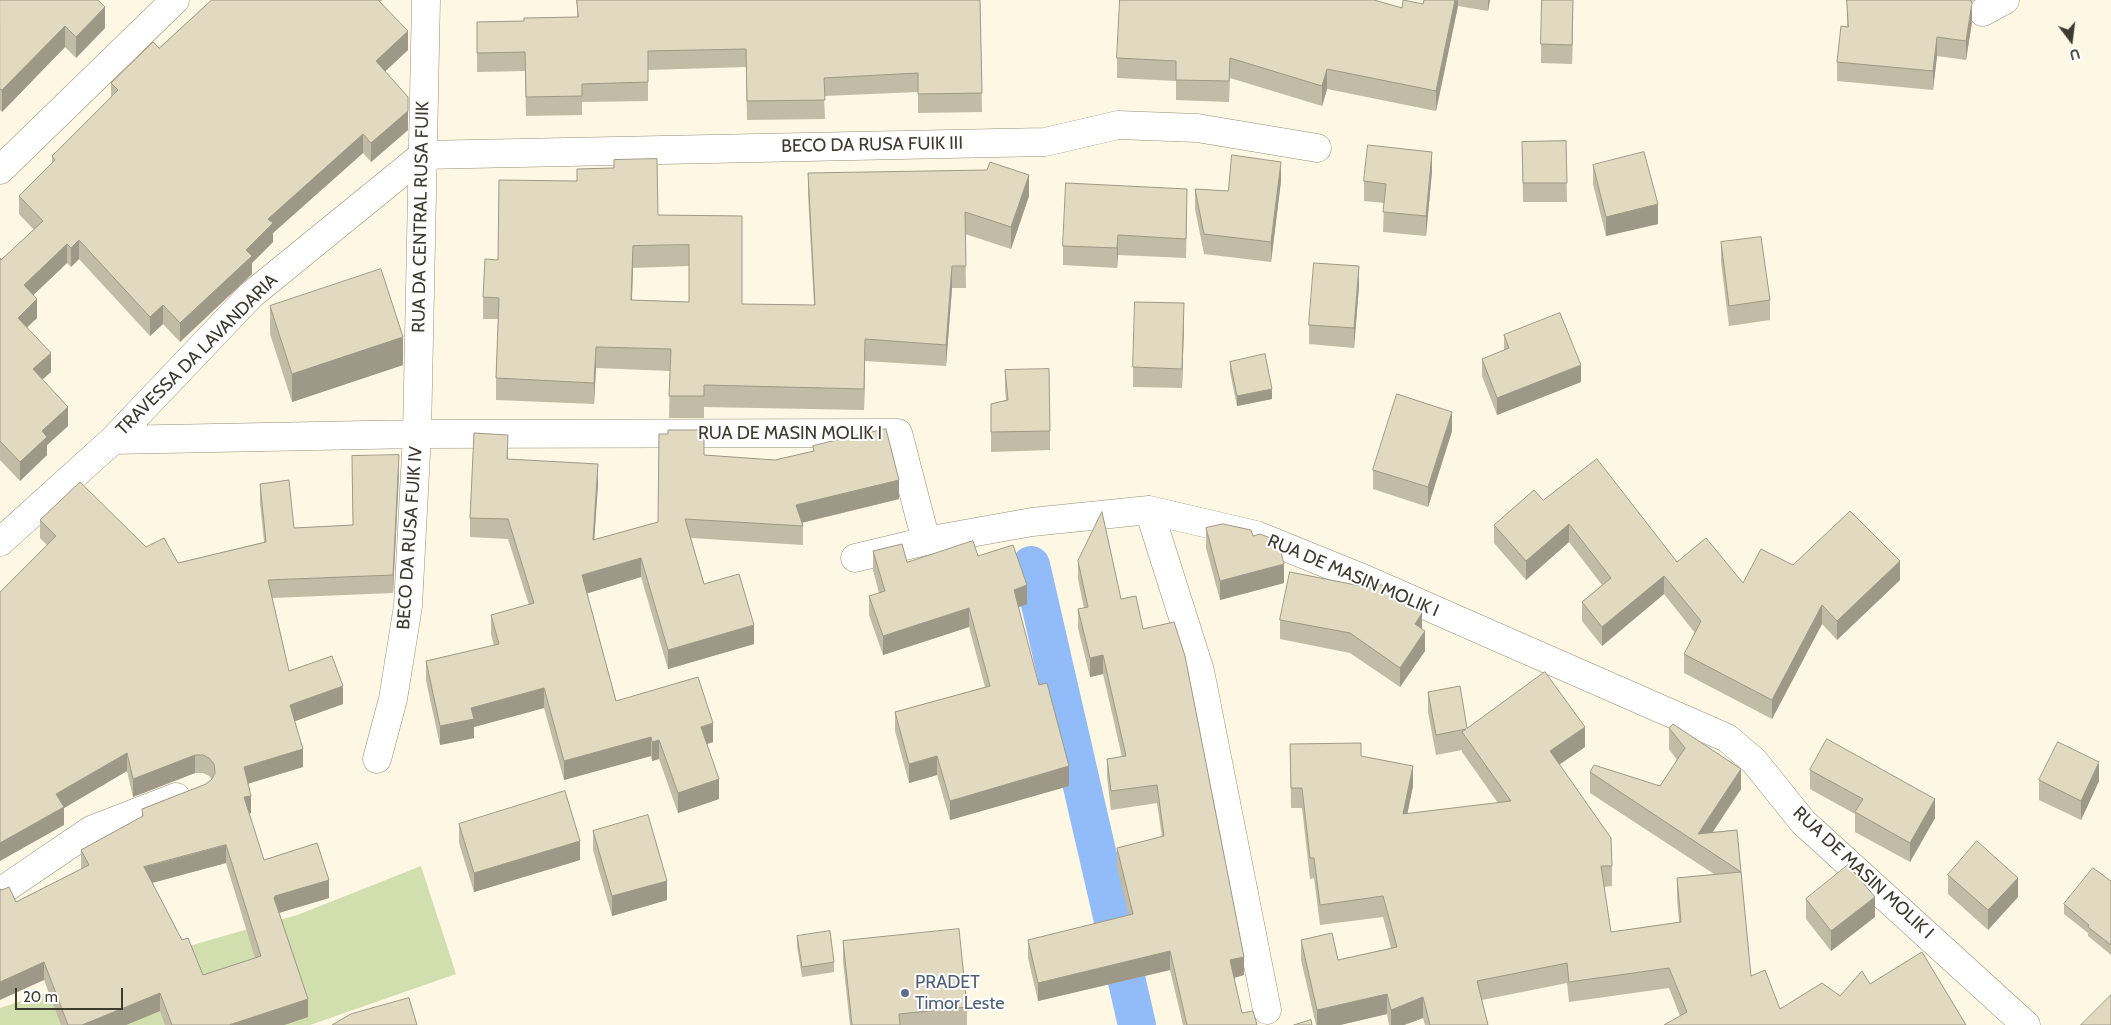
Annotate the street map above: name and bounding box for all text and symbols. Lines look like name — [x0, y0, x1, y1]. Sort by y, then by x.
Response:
north arrow — [2046, 15, 2096, 65]
text: U — [2068, 44, 2082, 64]
street label: RUA DA CENTRAL RUSA FUIK — [408, 101, 434, 333]
street label: BECO DA RUSA FUIK III — [781, 133, 963, 157]
street label: TRAVESSA DA LAVANDARIA — [112, 270, 282, 440]
street label: RUA DE MASIN MOLIK I — [698, 423, 882, 445]
street label: BECO DA RUSA FUIK IV — [393, 446, 427, 630]
street label: RUA DE MASIN MOLIK I — [1264, 530, 1442, 622]
street label: RUA DE MASIN MOLIK I — [1788, 802, 1938, 944]
place label: PRADET Timor Leste — [915, 972, 1004, 1014]
scale bar — [18, 978, 125, 1010]
marker: PRADET Timor Leste — [899, 987, 911, 999]
text: 20 m — [23, 988, 58, 1006]

